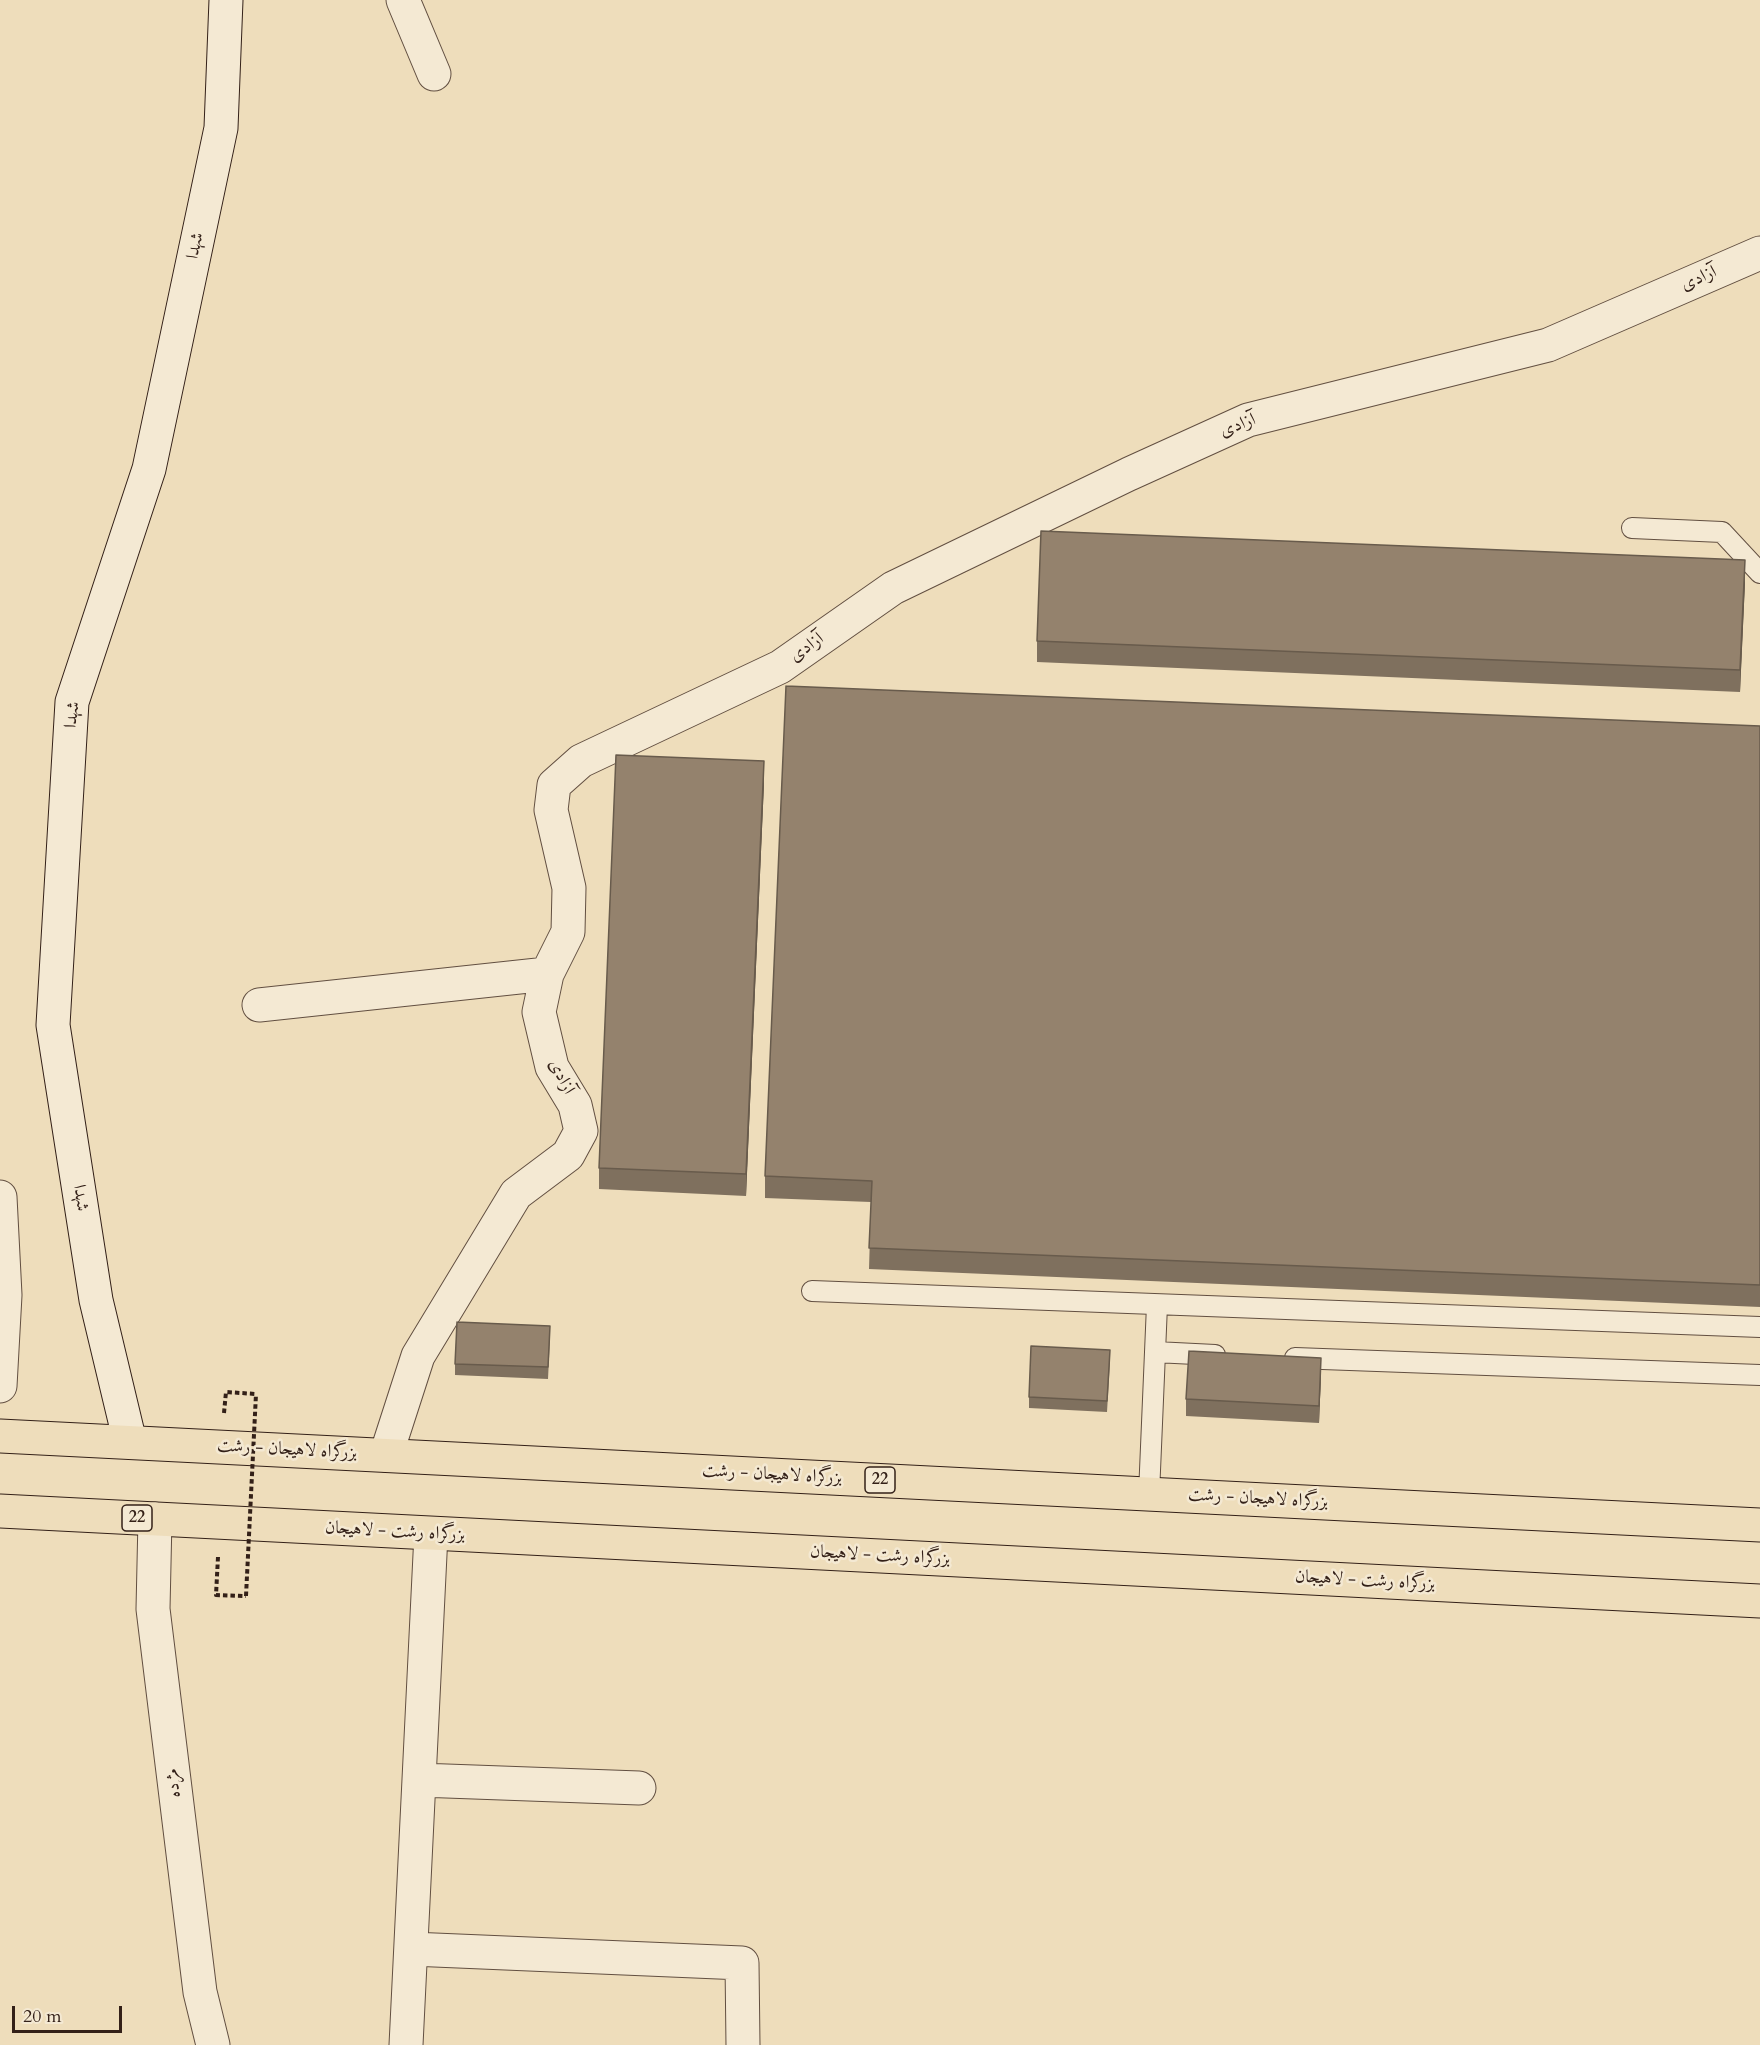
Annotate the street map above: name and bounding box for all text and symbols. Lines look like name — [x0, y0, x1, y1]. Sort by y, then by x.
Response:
street label: شهدا — [183, 231, 209, 261]
street label: آزادی — [1678, 262, 1720, 296]
street label: آزادی — [1217, 409, 1259, 443]
street label: آزادی — [786, 629, 828, 667]
street label: شهدا — [61, 700, 85, 730]
street label: آزادی — [543, 1056, 579, 1098]
street label: شهدا — [67, 1183, 93, 1213]
street label: بزرگراه لاهیجان - رشت — [216, 1436, 358, 1464]
street label: بزرگراه لاهیجان - رشت — [701, 1461, 843, 1489]
road number: 22 — [865, 1467, 895, 1493]
street label: بزرگراه لاهیجان - رشت — [1187, 1485, 1329, 1513]
road number: 22 — [122, 1505, 152, 1531]
street label: بزرگراه رشت - لاهیجان — [324, 1518, 466, 1546]
street label: بزرگراه رشت - لاهیجان — [809, 1542, 951, 1570]
street label: بزرگراه رشت - لاهیجان — [1294, 1567, 1436, 1595]
street label: مژده — [162, 1767, 186, 1799]
scale bar — [15, 1994, 124, 2032]
text: 20 m — [23, 2004, 62, 2029]

